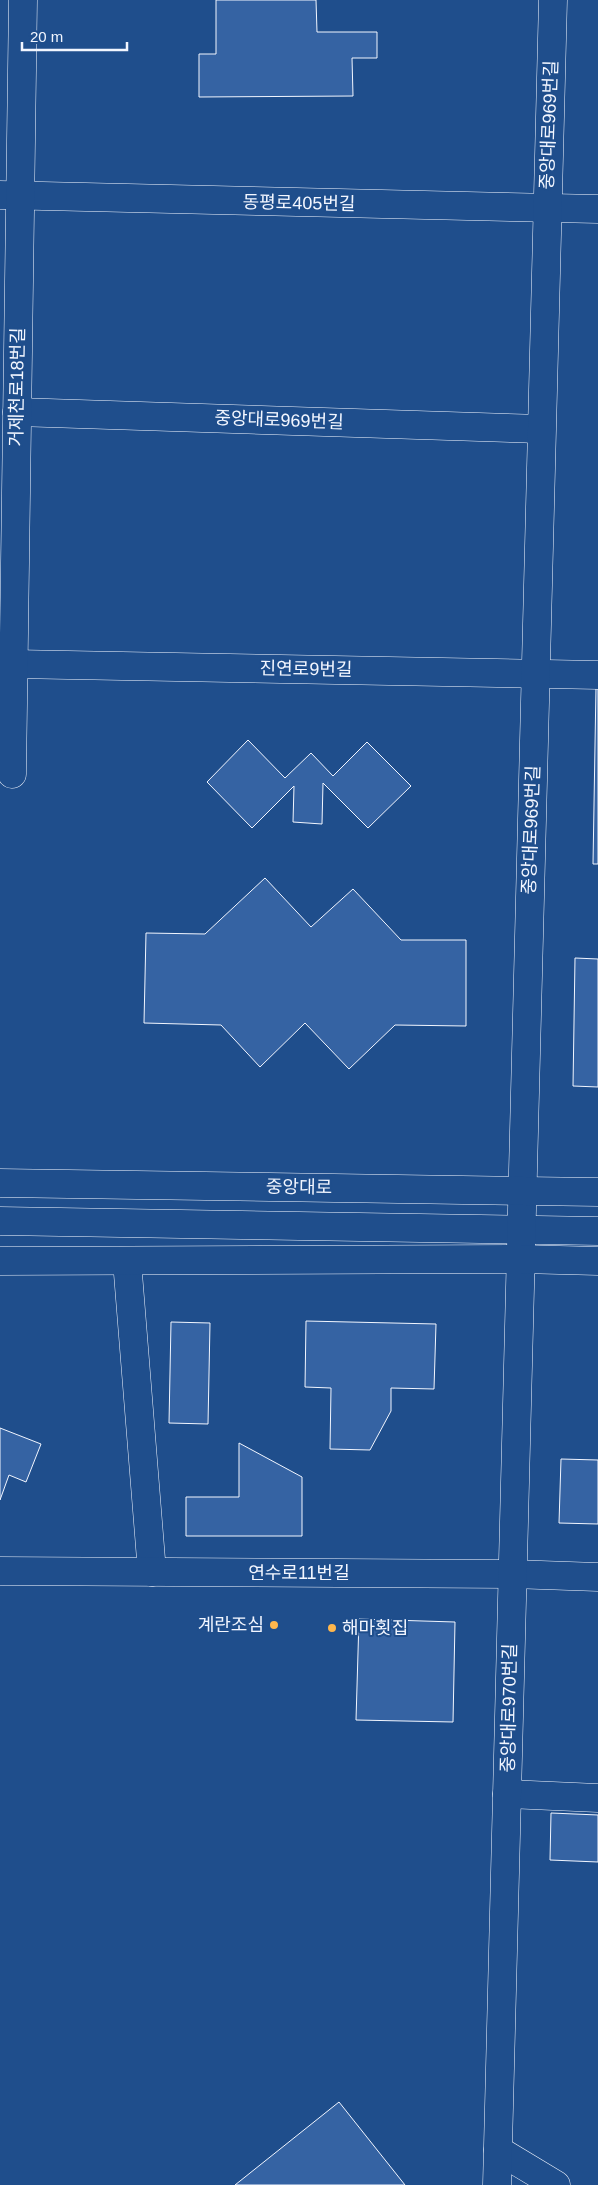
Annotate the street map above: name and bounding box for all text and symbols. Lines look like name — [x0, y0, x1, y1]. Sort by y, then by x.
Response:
scale bar — [22, 20, 128, 52]
text: 20 m — [30, 28, 63, 45]
street label: 중앙대로969번길 — [537, 60, 561, 190]
street label: 동평로405번길 — [242, 192, 356, 214]
street label: 거제천로18번길 — [6, 327, 28, 447]
street label: 중앙대로969번길 — [214, 408, 344, 432]
street label: 진연로9번길 — [259, 658, 353, 680]
street label: 중앙대로969번길 — [519, 765, 543, 895]
street label: 중앙대로 — [266, 1176, 332, 1198]
street label: 연수로11번길 — [248, 1563, 350, 1583]
place label: 계란조심 — [198, 1615, 264, 1635]
place label: 해마횟집 — [342, 1618, 408, 1638]
marker: 계란조심 — [268, 1619, 280, 1631]
marker: 해마횟집 — [326, 1622, 338, 1634]
street label: 중앙대로970번길 — [498, 1643, 520, 1773]

